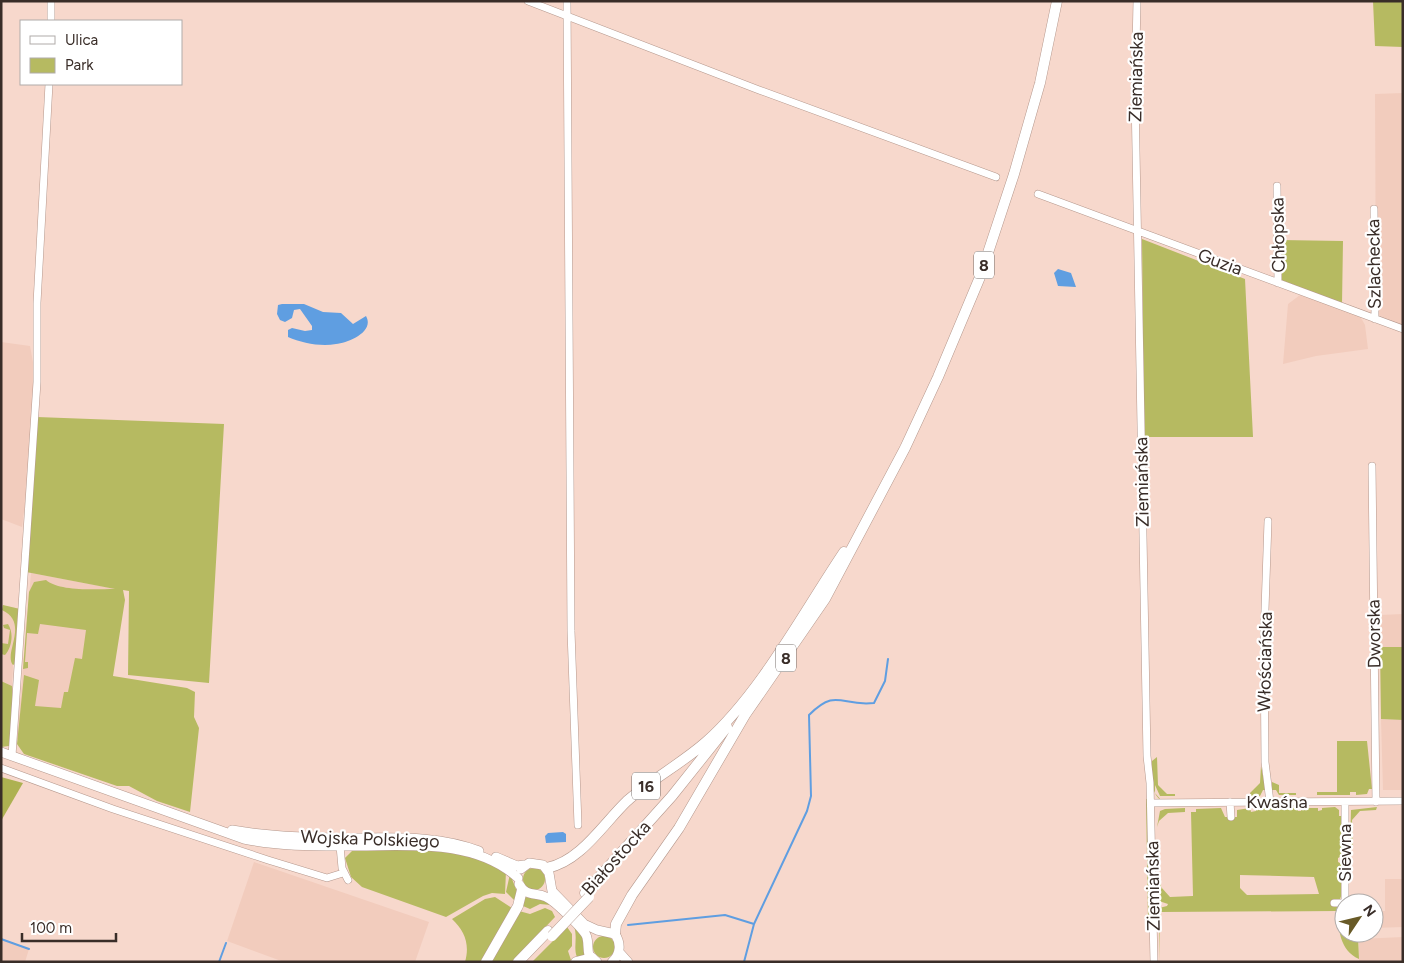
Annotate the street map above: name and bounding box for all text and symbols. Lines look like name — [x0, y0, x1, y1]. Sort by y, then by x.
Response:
legend — [20, 20, 182, 85]
text: Ulica — [65, 31, 98, 49]
street label: Ziemiańska — [1124, 32, 1148, 122]
text: Park — [65, 56, 94, 74]
street label: Chłopska — [1266, 197, 1290, 273]
street label: Szlachecka — [1362, 219, 1386, 309]
street label: Guzia — [1195, 244, 1245, 280]
road number: 8 — [974, 252, 994, 278]
street label: Ziemiańska — [1130, 437, 1154, 527]
street label: Dworska — [1362, 599, 1386, 669]
street label: Włościańska — [1253, 612, 1277, 712]
road number: 8 — [776, 644, 796, 671]
road number: 16 — [632, 772, 660, 799]
street label: Kwaśna — [1246, 791, 1308, 813]
street label: Białostocka — [577, 816, 655, 900]
street label: Siewna — [1334, 824, 1356, 882]
street label: Wojska Polskiego — [300, 826, 440, 852]
street label: Ziemiańska — [1141, 841, 1165, 931]
north arrow — [1334, 893, 1384, 943]
text: N — [1359, 902, 1379, 920]
scale bar — [22, 910, 116, 942]
text: 100 m — [30, 919, 72, 937]

